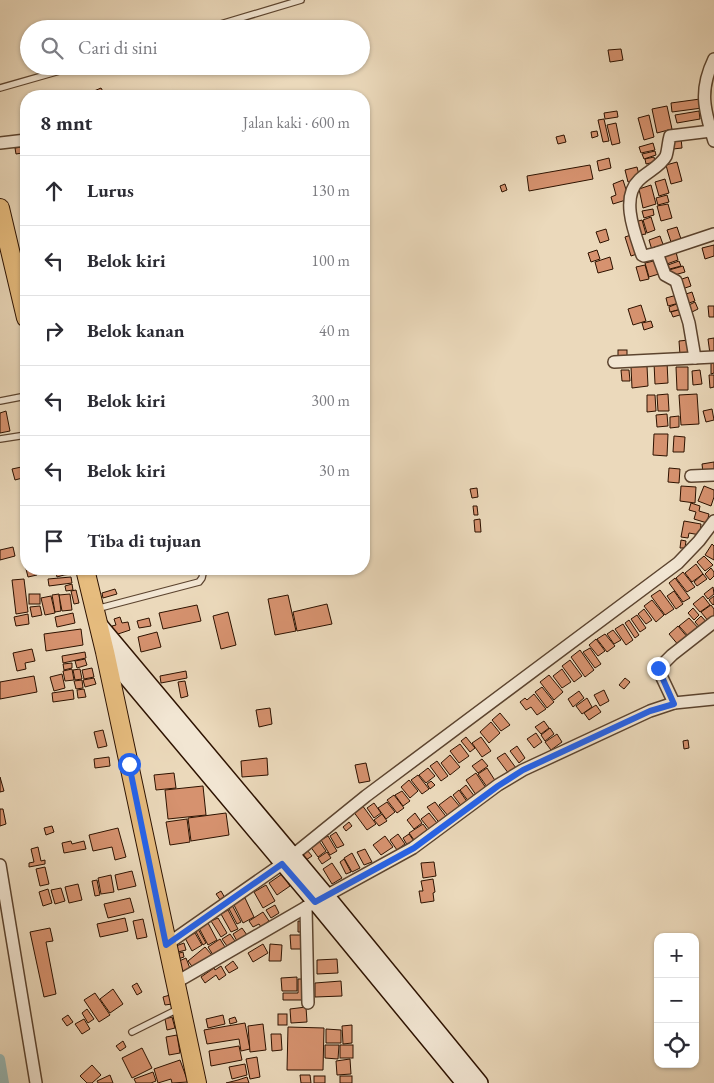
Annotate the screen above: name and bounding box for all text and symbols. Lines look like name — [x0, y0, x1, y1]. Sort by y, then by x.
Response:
search box — [20, 20, 370, 75]
icon: search — [38, 34, 66, 62]
text: Cari di sini — [78, 35, 157, 60]
text: 8 mnt — [40, 109, 92, 136]
text: Jalan kaki · 600 m — [243, 112, 350, 133]
icon: ahead — [40, 177, 68, 205]
text: Lurus — [87, 178, 134, 203]
text: 130 m — [311, 180, 350, 201]
icon: left — [40, 247, 68, 275]
text: Belok kiri — [87, 248, 166, 273]
text: 100 m — [311, 250, 350, 271]
icon: right — [40, 317, 68, 345]
text: Belok kanan — [87, 318, 185, 343]
text: 40 m — [319, 320, 350, 341]
icon: left — [40, 387, 68, 415]
text: Belok kiri — [87, 388, 166, 413]
text: 300 m — [311, 390, 350, 411]
icon: left — [40, 457, 68, 485]
text: Belok kiri — [87, 458, 166, 483]
text: 30 m — [319, 460, 350, 481]
icon: arrive — [40, 527, 68, 555]
text: Tiba di tujuan — [87, 528, 201, 553]
route end — [647, 657, 670, 680]
route start — [118, 753, 141, 776]
map controls — [654, 933, 699, 1068]
button: + — [654, 933, 699, 978]
button: − — [654, 978, 699, 1023]
button: locate — [654, 1023, 699, 1068]

